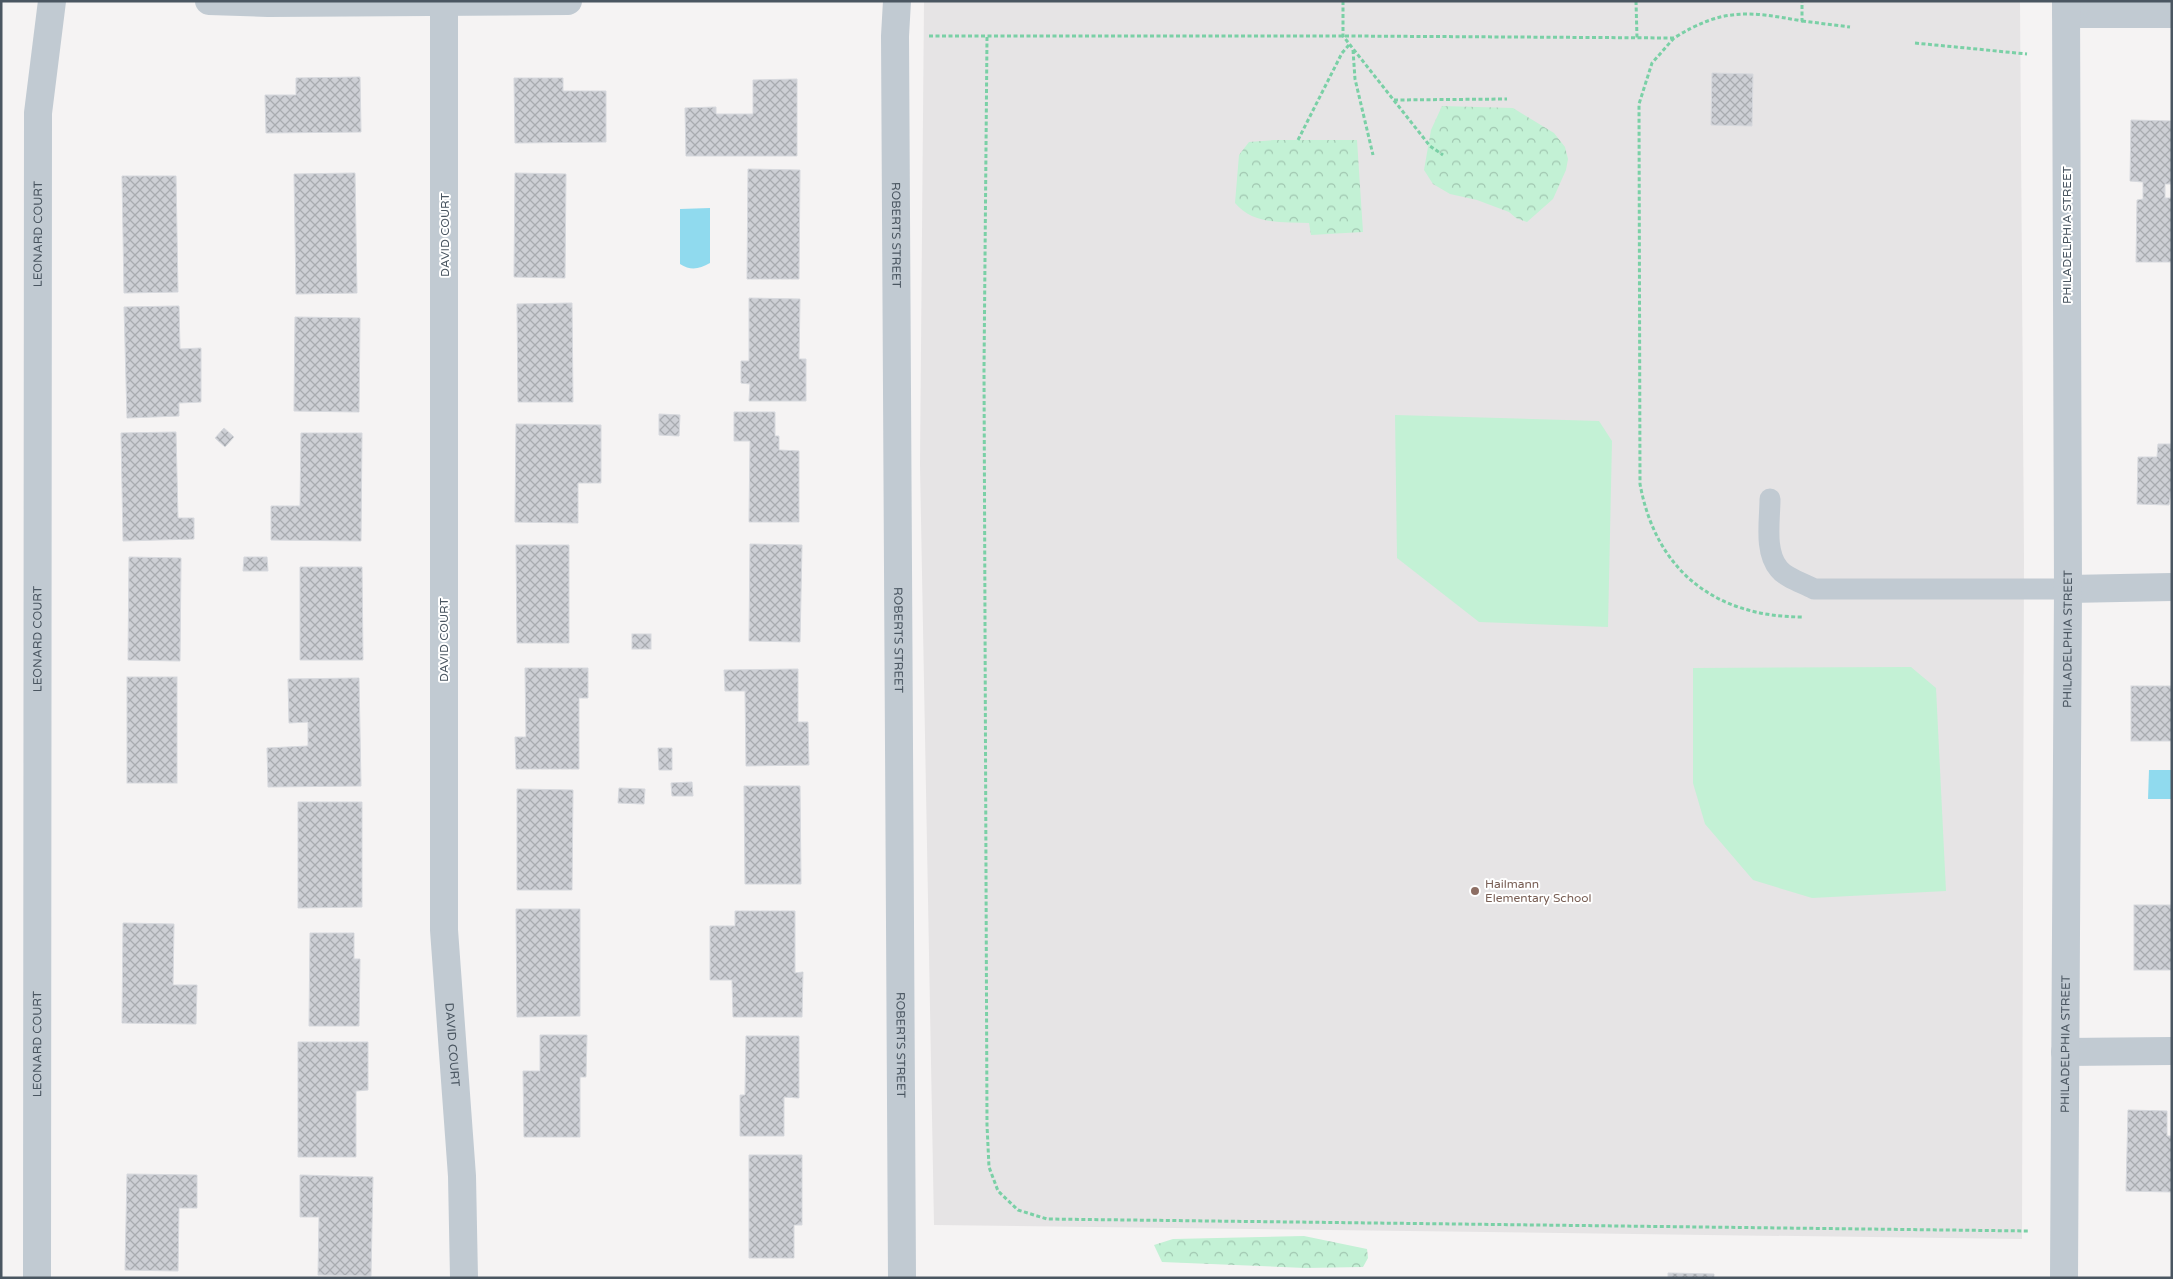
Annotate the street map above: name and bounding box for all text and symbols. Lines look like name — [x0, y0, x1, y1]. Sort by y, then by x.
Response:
street label: PHILADELPHIA STREET — [2060, 165, 2074, 304]
street label: LEONARD COURT — [31, 180, 45, 287]
street label: ROBERTS STREET — [889, 182, 903, 289]
street label: DAVID COURT — [438, 192, 452, 277]
street label: PHILADELPHIA STREET — [2060, 569, 2075, 708]
street label: LEONARD COURT — [31, 585, 45, 692]
street label: ROBERTS STREET — [891, 587, 906, 694]
street label: DAVID COURT — [437, 597, 451, 682]
place label: Hailmann Elementary School — [1485, 877, 1592, 905]
marker: Hailmann Elementary School — [1469, 885, 1481, 897]
street label: PHILADELPHIA STREET — [2058, 974, 2073, 1113]
street label: LEONARD COURT — [30, 990, 44, 1097]
street label: ROBERTS STREET — [893, 992, 908, 1099]
street label: DAVID COURT — [442, 1002, 462, 1088]

